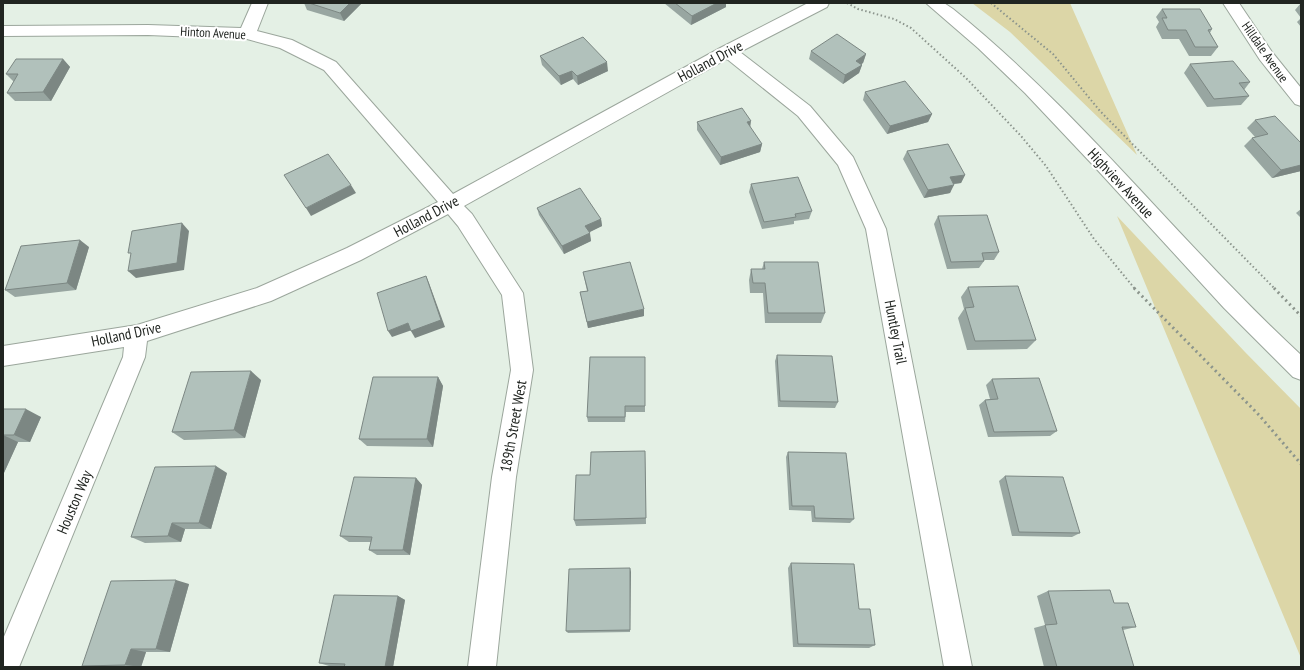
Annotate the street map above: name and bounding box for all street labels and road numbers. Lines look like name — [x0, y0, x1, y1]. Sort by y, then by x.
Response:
street label: Hilldale Avenue — [1238, 18, 1292, 86]
street label: Hinton Avenue — [180, 23, 246, 43]
street label: Holland Drive — [674, 36, 746, 86]
street label: Highview Avenue — [1084, 144, 1158, 222]
street label: Holland Drive — [390, 191, 462, 241]
street label: Huntley Trail — [880, 298, 912, 366]
street label: Holland Drive — [89, 317, 163, 351]
street label: 189th Street West — [496, 379, 530, 473]
street label: Houston Way — [52, 467, 96, 537]

